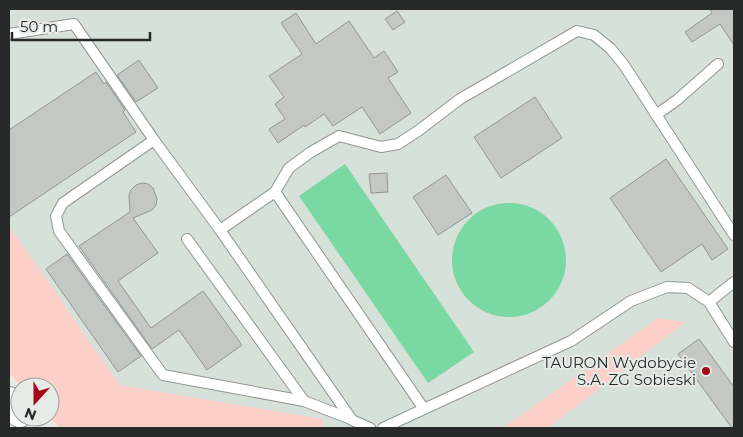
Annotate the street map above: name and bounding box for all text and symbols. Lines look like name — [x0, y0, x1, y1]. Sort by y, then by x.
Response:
scale bar — [12, 10, 150, 42]
text: 50 m — [20, 17, 58, 36]
place label: TAURON Wydobycie S.A. ZG Sobieski — [543, 353, 696, 389]
marker: TAURON Wydobycie S.A. ZG Sobieski — [700, 365, 712, 377]
north arrow — [10, 377, 60, 427]
text: N — [22, 404, 39, 425]

